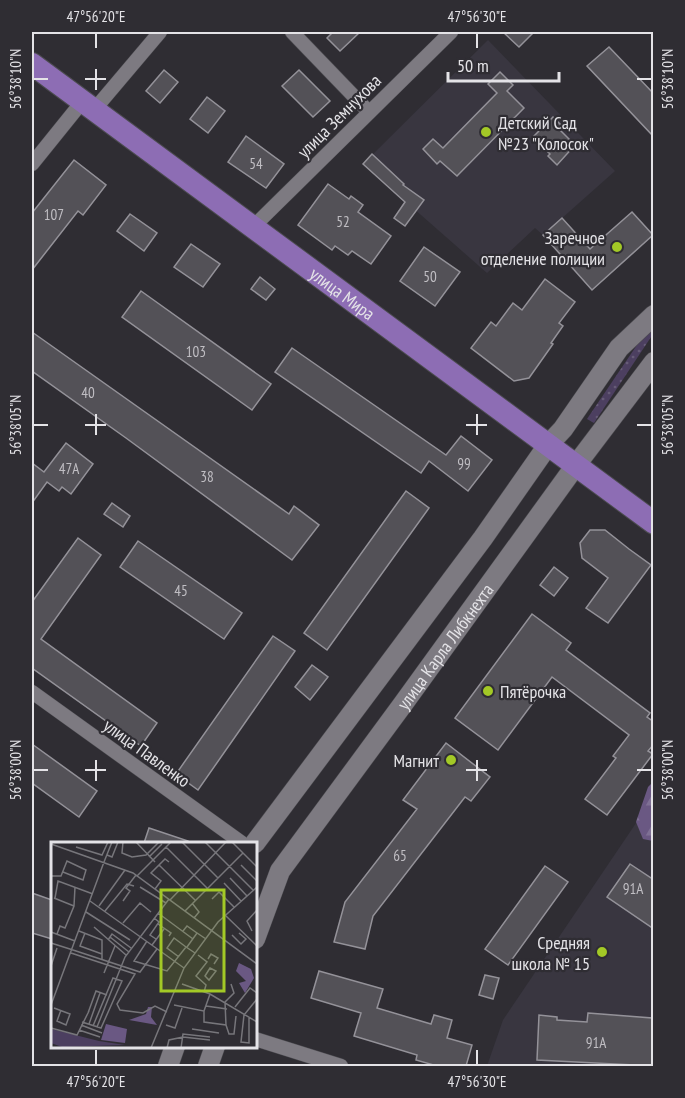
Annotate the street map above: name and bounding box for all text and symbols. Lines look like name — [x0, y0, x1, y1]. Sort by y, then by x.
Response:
text: 47°56'20"E — [66, 7, 126, 26]
text: 47°56'30"E — [447, 7, 507, 26]
scale bar — [448, 45, 559, 83]
text: 56°38'10"N — [6, 49, 25, 109]
text: 56°38'10"N — [658, 49, 677, 109]
text: 50 m — [457, 54, 489, 77]
street label: улица Земнухова — [292, 69, 386, 163]
place label: Детский Сад №23 "Колосок" — [498, 111, 594, 155]
marker: Детский Сад №23 "Колосок" — [479, 125, 493, 139]
house number: 54 — [249, 154, 263, 173]
house number: 107 — [44, 205, 64, 224]
house number: 52 — [336, 212, 350, 231]
place label: Заречное отделение полиции — [481, 226, 605, 270]
marker: Заречное отделение полиции — [610, 240, 624, 254]
street label: улица Мира — [306, 262, 380, 325]
house number: 50 — [423, 267, 437, 286]
house number: 103 — [186, 342, 206, 361]
house number: 40 — [81, 383, 95, 402]
text: 56°38'05"N — [6, 395, 25, 455]
text: 56°38'05"N — [658, 395, 677, 455]
house number: 99 — [457, 454, 471, 473]
house number: 47А — [59, 459, 80, 478]
house number: 38 — [200, 467, 214, 486]
street label: улица Карла Либкнехта — [391, 579, 498, 714]
house number: 45 — [174, 581, 188, 600]
place label: Пятёрочка — [500, 680, 566, 703]
marker: Пятёрочка — [481, 684, 495, 698]
street label: улица Павленко — [99, 714, 195, 792]
text: 56°38'00"N — [6, 740, 25, 800]
text: 56°38'00"N — [658, 740, 677, 800]
place label: Магнит — [394, 749, 439, 772]
marker: Магнит — [444, 753, 458, 767]
inset map — [51, 842, 256, 1047]
house number: 65 — [393, 846, 407, 865]
house number: 91А — [623, 879, 644, 898]
place label: Средняя школа № 15 — [512, 931, 590, 975]
marker: Средняя школа № 15 — [595, 945, 609, 959]
house number: 91А — [586, 1033, 607, 1052]
text: 47°56'20"E — [66, 1072, 126, 1091]
text: 47°56'30"E — [447, 1072, 507, 1091]

